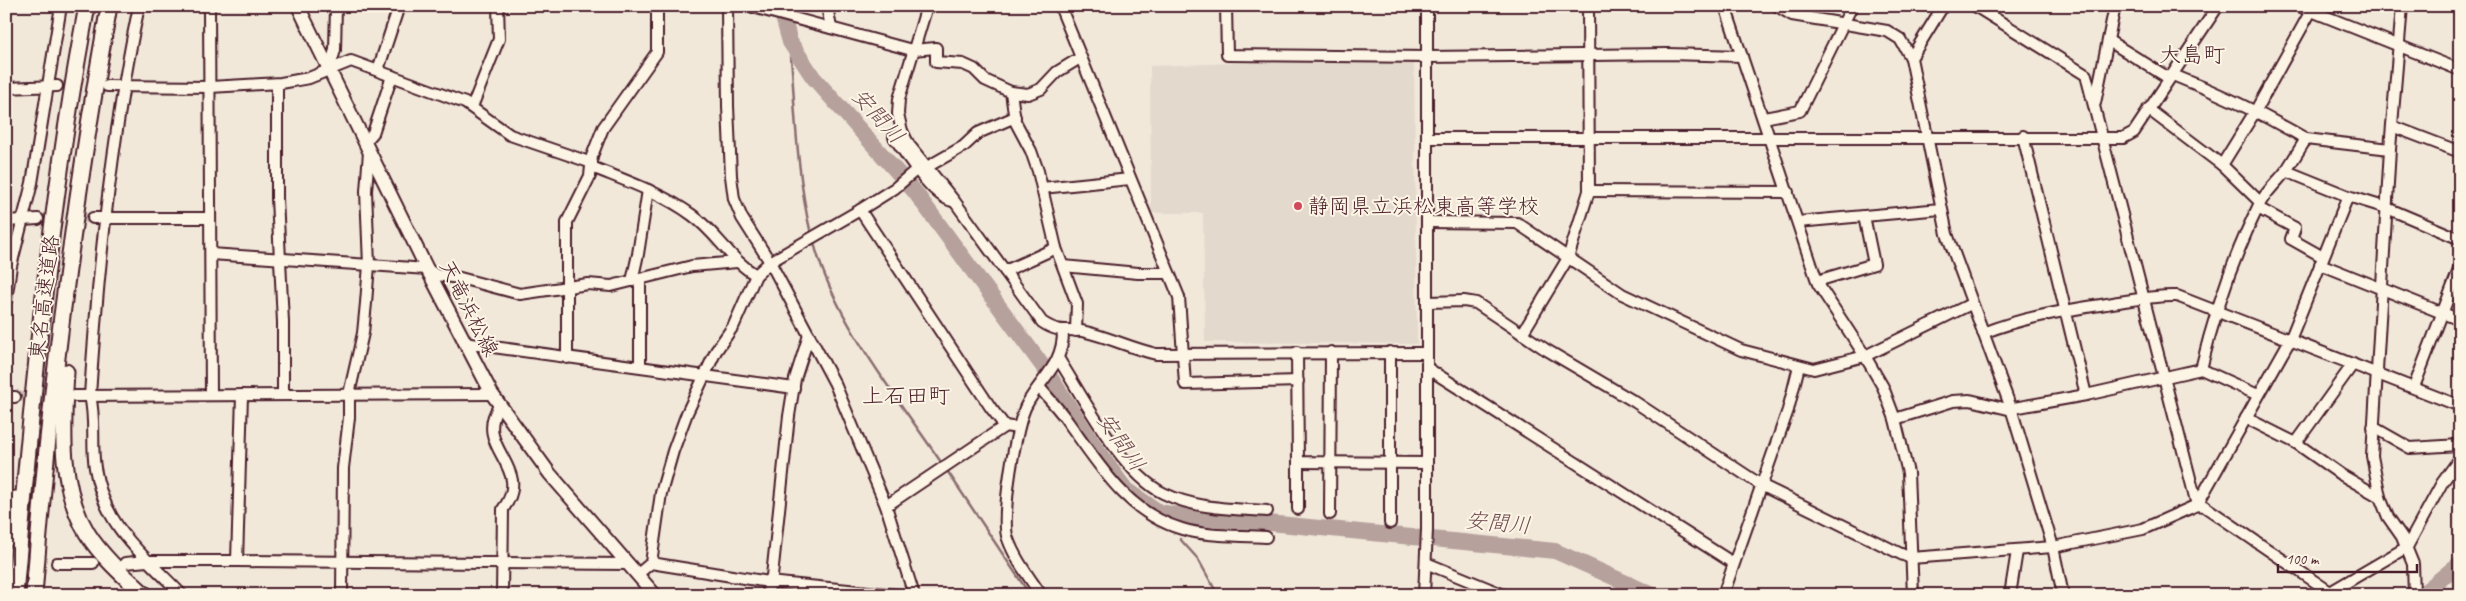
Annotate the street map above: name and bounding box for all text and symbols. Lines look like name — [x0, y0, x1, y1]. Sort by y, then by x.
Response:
district label: 大島町 — [2159, 41, 2225, 69]
water label: 安間川 — [846, 82, 910, 150]
place label: 静岡県立浜松東高等学校 — [1308, 193, 1539, 219]
marker: 静岡県立浜松東高等学校 — [1292, 200, 1304, 212]
street label: 東名高速道路 — [23, 233, 65, 361]
street label: 天竜浜松線 — [434, 255, 504, 361]
district label: 上石田町 — [862, 382, 950, 410]
water label: 安間川 — [1091, 407, 1151, 477]
water label: 安間川 — [1464, 506, 1532, 540]
scale bar — [2278, 541, 2417, 573]
text: 100 m — [2286, 550, 2320, 569]

